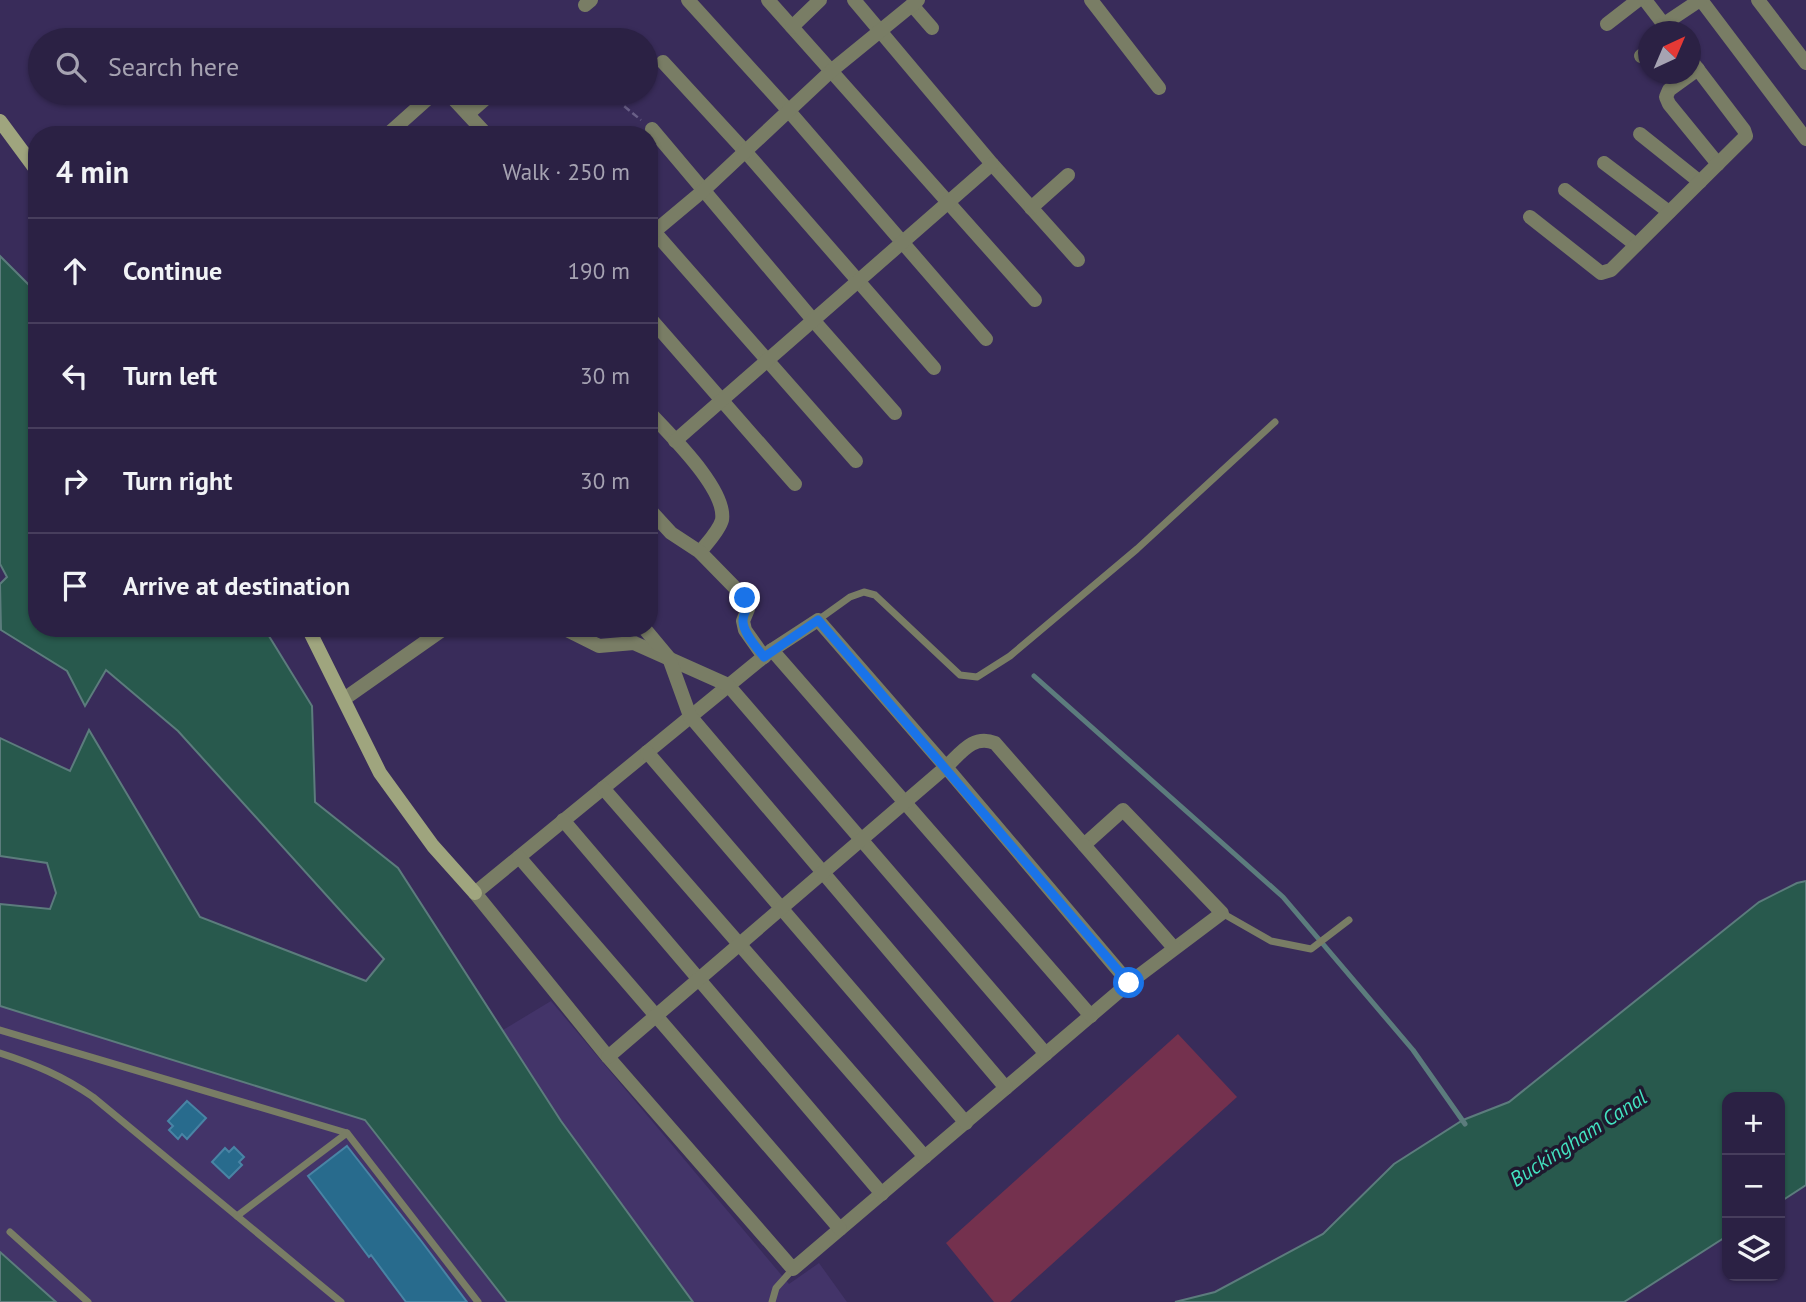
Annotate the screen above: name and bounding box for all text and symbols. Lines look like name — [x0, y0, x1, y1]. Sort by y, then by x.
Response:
north arrow — [1638, 21, 1701, 84]
search box — [28, 28, 658, 105]
icon: search — [52, 48, 90, 86]
text: Search here — [108, 50, 239, 83]
text: 4 min — [56, 152, 129, 191]
text: Walk · 250 m — [503, 157, 630, 186]
icon: ahead — [56, 252, 94, 290]
text: Continue — [123, 254, 222, 287]
text: 190 m — [568, 256, 630, 285]
icon: left — [56, 357, 94, 395]
text: Turn left — [123, 359, 217, 392]
text: 30 m — [580, 361, 630, 390]
icon: right — [56, 462, 94, 500]
text: Turn right — [123, 464, 232, 497]
text: 30 m — [580, 466, 630, 495]
icon: arrive — [56, 567, 94, 605]
text: Arrive at destination — [123, 569, 350, 602]
route end — [729, 582, 760, 613]
route start — [1113, 967, 1144, 998]
water label: Buckingham Canal — [1504, 1083, 1652, 1192]
map controls — [1722, 1092, 1785, 1281]
button: + — [1722, 1092, 1785, 1155]
button: − — [1722, 1155, 1785, 1218]
button: layers — [1722, 1218, 1785, 1281]

